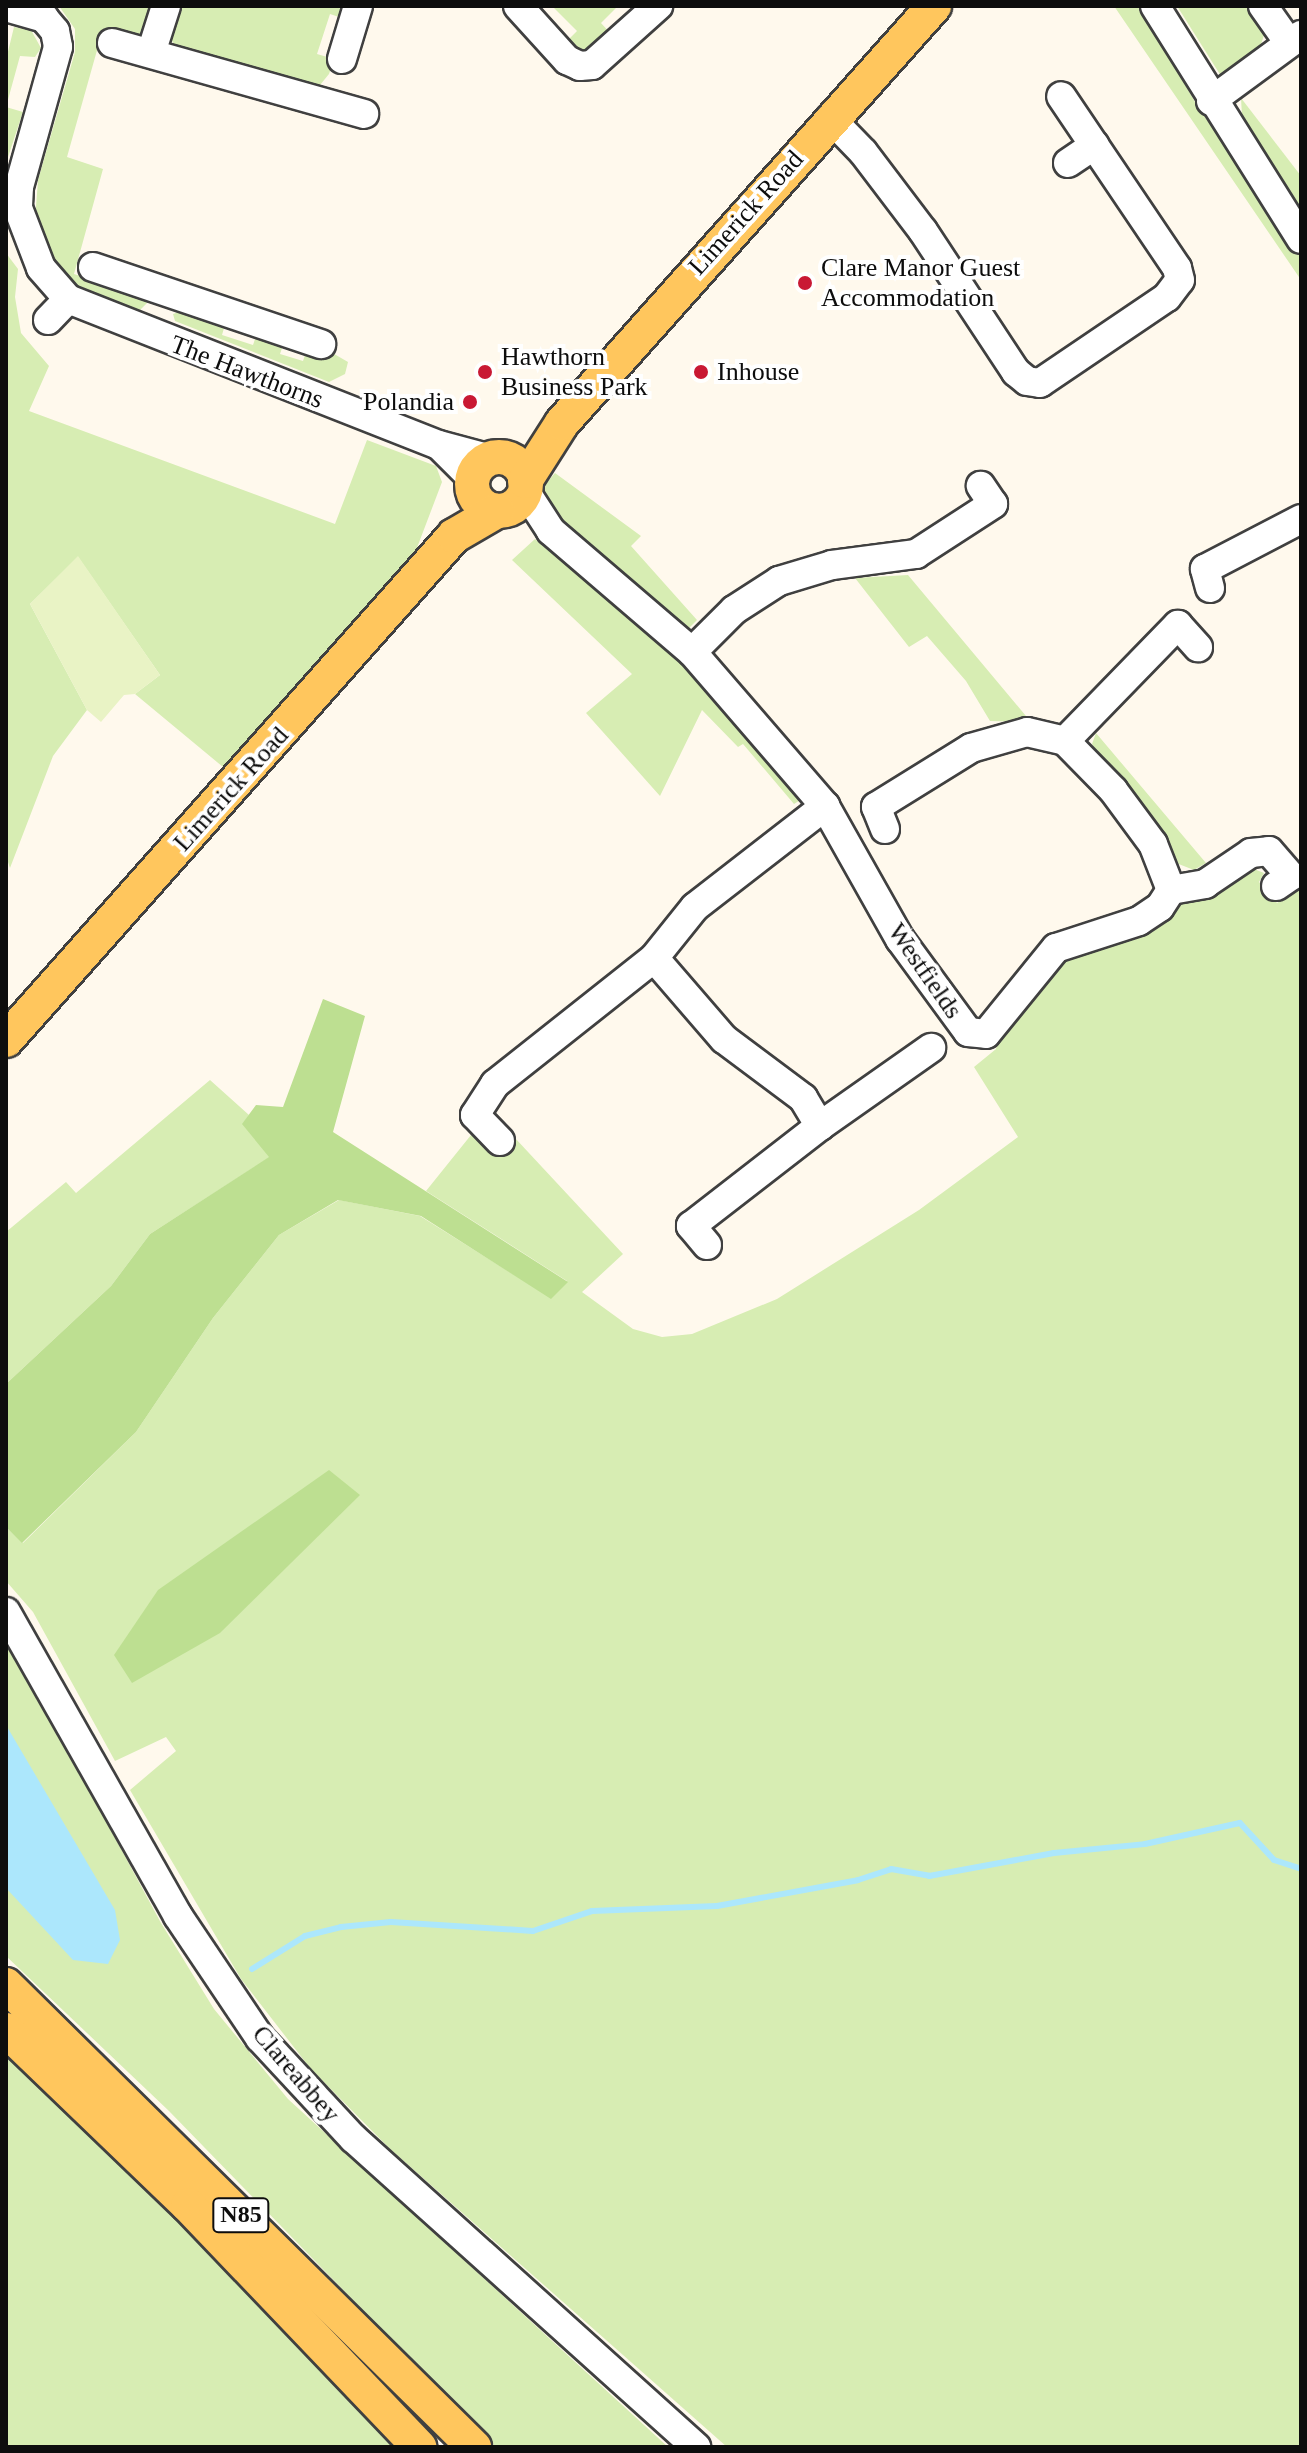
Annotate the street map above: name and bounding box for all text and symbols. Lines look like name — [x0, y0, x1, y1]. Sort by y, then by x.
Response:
street label: Limerick Road — [682, 144, 810, 282]
place label: Clare Manor Guest Accommodation — [821, 252, 1020, 314]
marker: Clare Manor Guest Accommodation — [796, 274, 814, 292]
street label: The Hawthorns — [166, 329, 328, 415]
place label: Hawthorn Business Park — [501, 341, 648, 402]
place label: Inhouse — [717, 356, 799, 388]
marker: Hawthorn Business Park — [476, 363, 494, 381]
marker: Inhouse — [692, 363, 710, 381]
place label: Polandia — [363, 386, 454, 418]
marker: Polandia — [461, 393, 479, 411]
street label: Limerick Road — [167, 720, 295, 858]
street label: Westfields — [881, 917, 969, 1025]
street label: Clareabbey — [245, 2019, 347, 2129]
road number: N85 — [211, 2195, 271, 2235]

